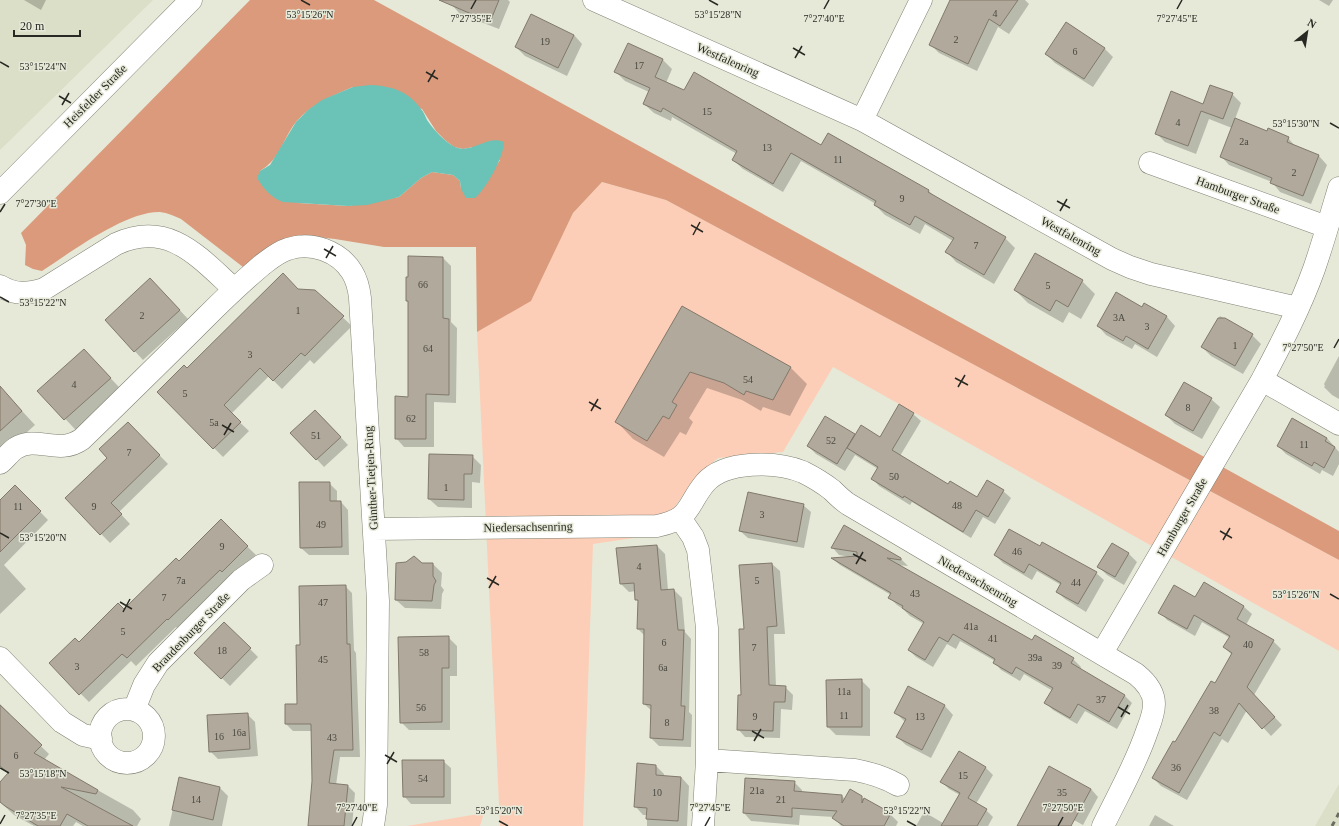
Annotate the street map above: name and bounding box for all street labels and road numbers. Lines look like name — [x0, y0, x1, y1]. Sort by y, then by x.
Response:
street label: Westfalenring — [695, 40, 761, 80]
street label: Heisfelder Straße — [60, 61, 130, 131]
street label: Hamburger Straße — [1194, 173, 1282, 217]
street label: Westfalenring — [1038, 214, 1104, 258]
street label: Günther-Tietjen-Ring — [361, 426, 381, 530]
street label: Hamburger Straße — [1154, 475, 1210, 559]
street label: Niedersachsenring — [483, 519, 573, 535]
street label: Niedersachsenring — [936, 553, 1020, 609]
street label: Brandenburger Straße — [149, 589, 233, 675]

